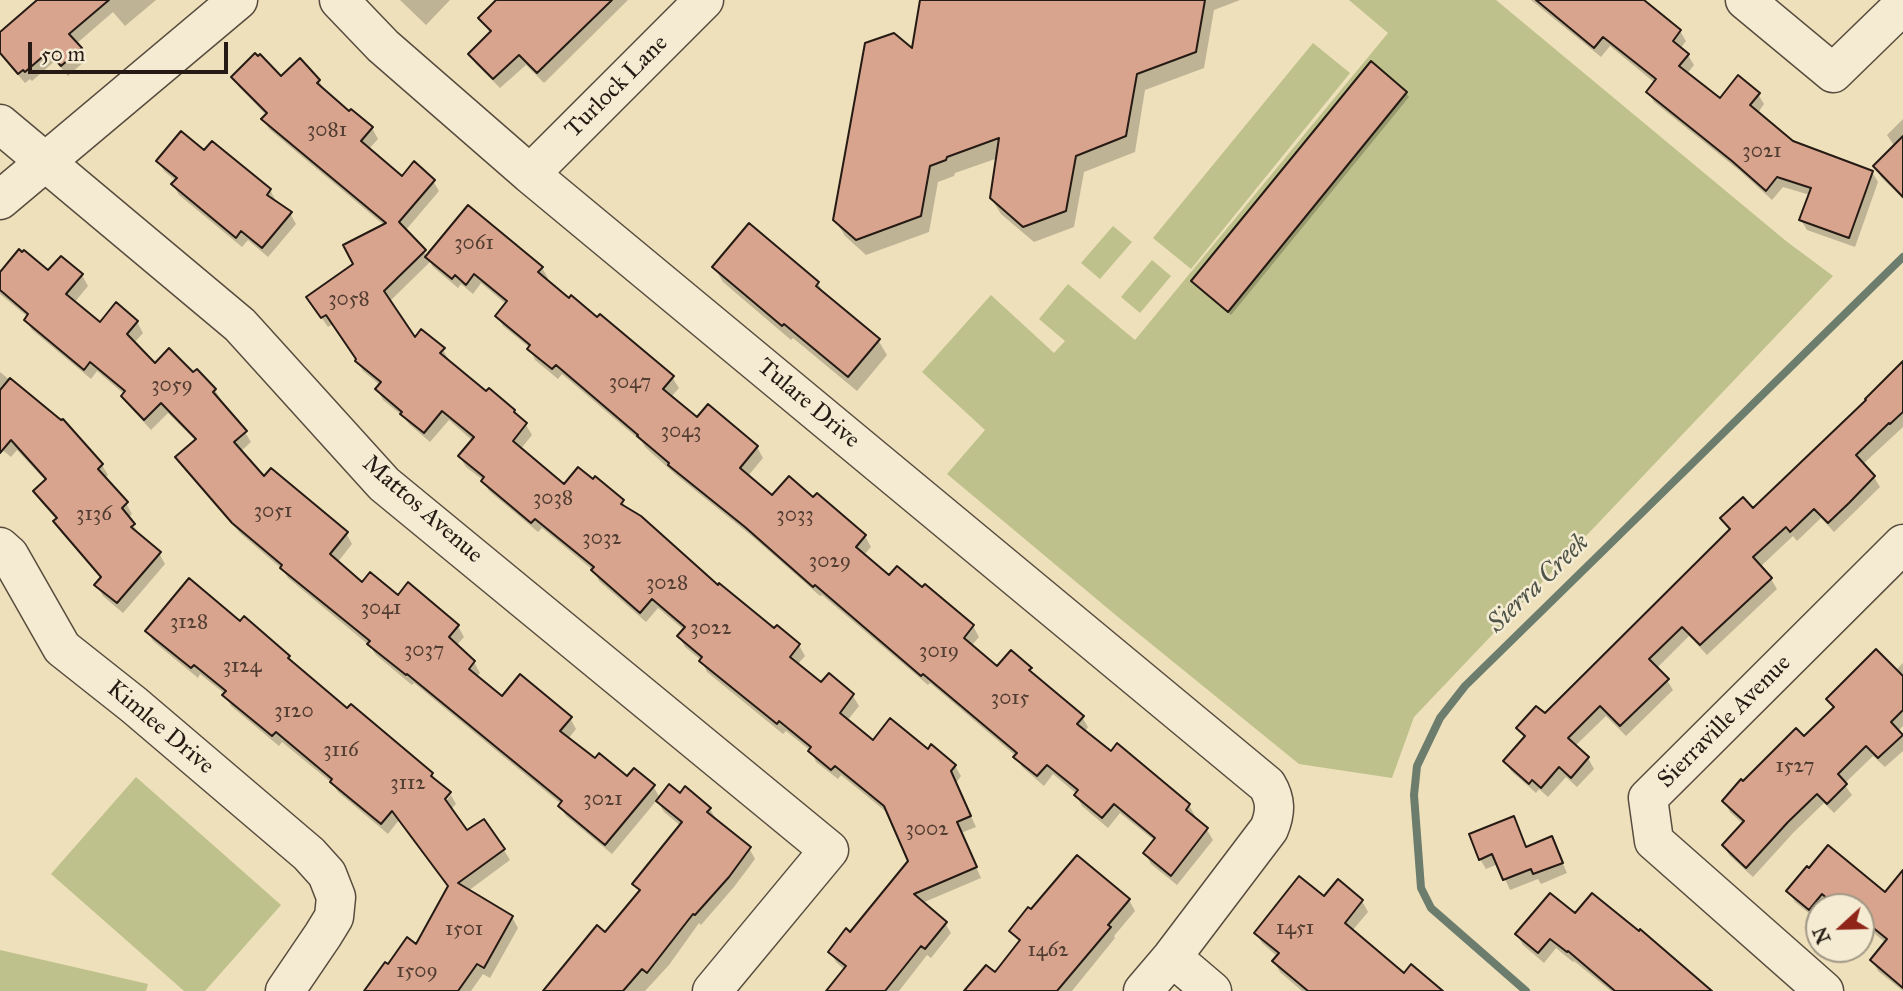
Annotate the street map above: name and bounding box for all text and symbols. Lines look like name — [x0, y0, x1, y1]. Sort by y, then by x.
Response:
scale bar — [32, 28, 231, 72]
street label: Turlock Lane — [560, 30, 674, 144]
text: 50 m — [41, 41, 85, 67]
house number: 3081 — [307, 118, 347, 144]
house number: 3021 — [1742, 139, 1782, 165]
house number: 3061 — [454, 231, 494, 257]
house number: 3058 — [328, 287, 370, 313]
street label: Tulare Drive — [751, 353, 865, 455]
house number: 3047 — [609, 370, 651, 396]
house number: 3059 — [151, 373, 193, 399]
house number: 3043 — [661, 419, 701, 445]
street label: Mattos Avenue — [356, 450, 488, 570]
house number: 3038 — [533, 486, 573, 512]
house number: 3051 — [254, 499, 292, 525]
house number: 3136 — [76, 502, 112, 528]
house number: 3033 — [776, 503, 814, 529]
house number: 3032 — [582, 526, 622, 552]
water label: Sierra Creek — [1482, 528, 1596, 640]
house number: 3029 — [809, 549, 851, 575]
house number: 3028 — [646, 571, 688, 597]
house number: 3041 — [361, 596, 401, 622]
house number: 3128 — [170, 610, 208, 636]
house number: 3022 — [690, 616, 732, 642]
house number: 3037 — [404, 638, 444, 664]
house number: 3019 — [919, 639, 959, 665]
street label: Sierraville Avenue — [1652, 649, 1798, 795]
house number: 3124 — [223, 654, 261, 680]
street label: Kimlee Drive — [101, 675, 219, 781]
house number: 3015 — [991, 686, 1029, 712]
house number: 3120 — [274, 699, 314, 725]
house number: 3116 — [323, 738, 359, 764]
house number: 1527 — [1776, 754, 1814, 780]
house number: 3112 — [390, 771, 426, 797]
house number: 3021 — [583, 787, 623, 813]
house number: 3002 — [905, 817, 949, 843]
north arrow — [1805, 893, 1875, 963]
house number: 1451 — [1276, 916, 1314, 942]
house number: 1501 — [445, 917, 483, 943]
text: N — [1808, 924, 1836, 947]
house number: 1462 — [1027, 938, 1069, 964]
house number: 1509 — [396, 959, 438, 985]

